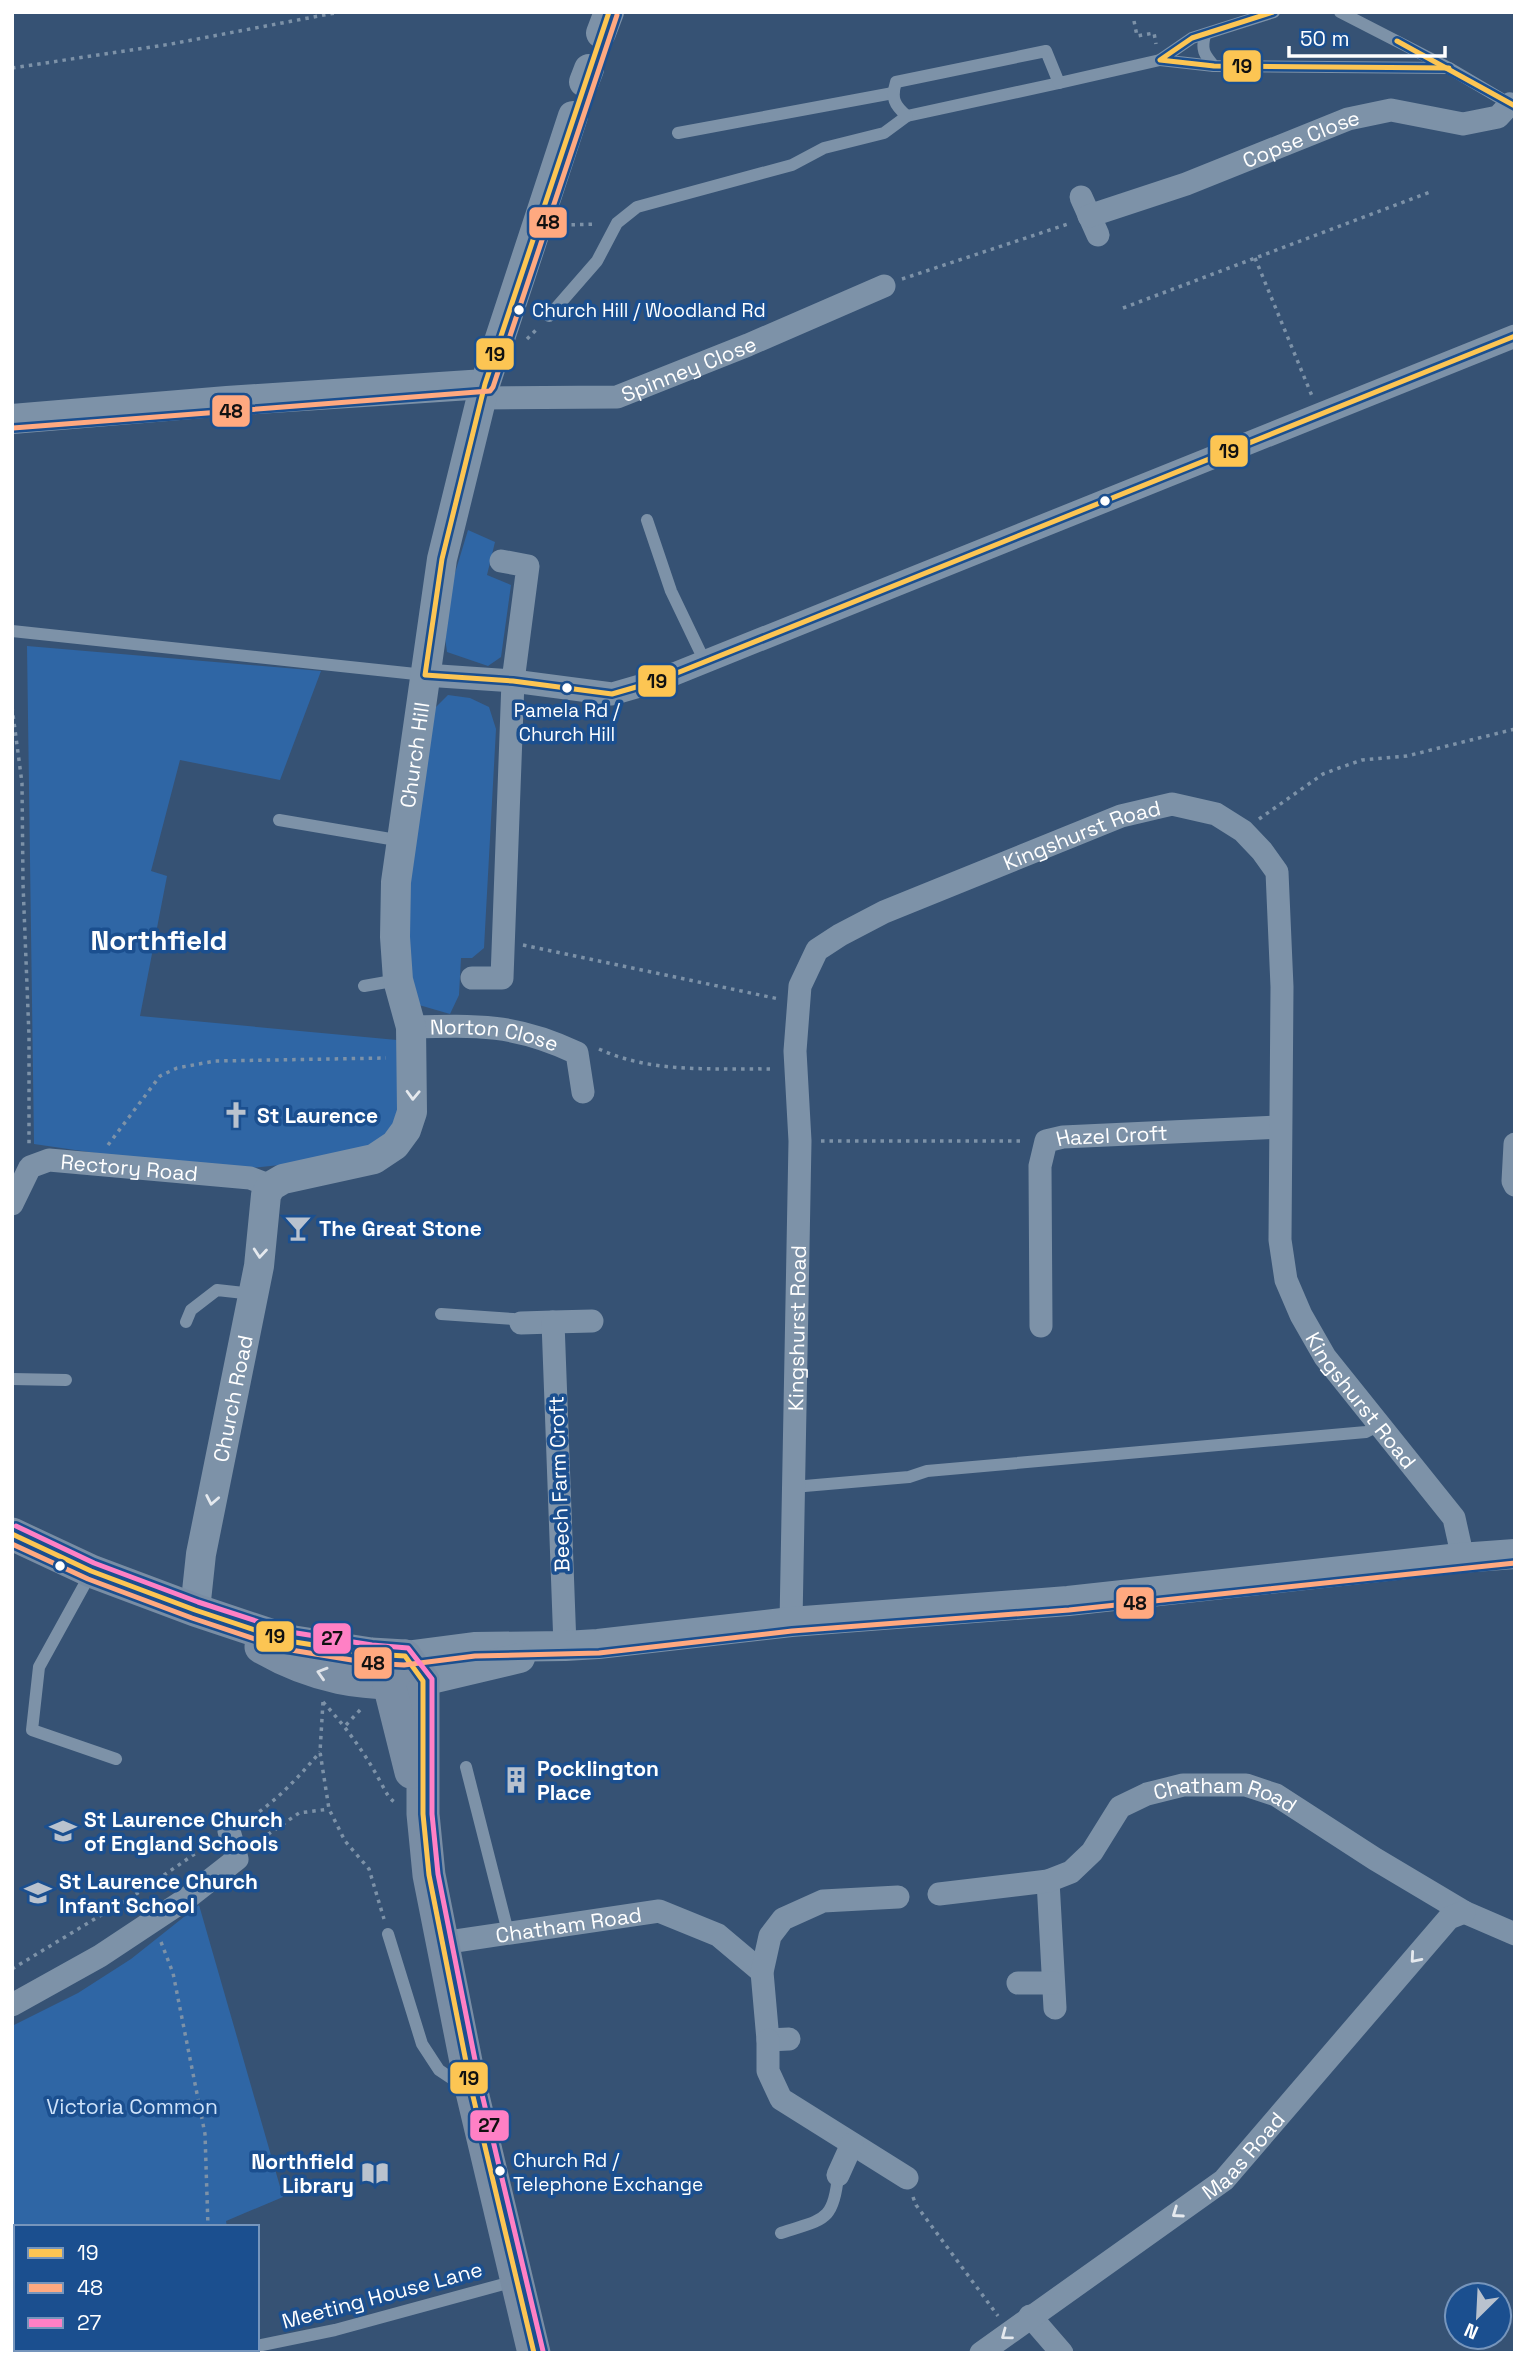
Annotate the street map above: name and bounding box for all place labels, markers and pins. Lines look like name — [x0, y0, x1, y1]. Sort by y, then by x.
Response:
place label: Church Hill / Woodland Rd — [532, 298, 766, 323]
marker: Church Hill / Woodland Rd — [512, 303, 526, 317]
unlabelled marker — [1098, 494, 1112, 508]
marker: Pamela Rd / Church Hill — [560, 681, 574, 695]
place label: Pamela Rd / Church Hill — [514, 698, 621, 747]
church icon: St Laurence — [221, 1100, 251, 1130]
place label: St Laurence — [257, 1102, 378, 1129]
bar icon: The Great Stone — [283, 1213, 313, 1243]
place label: The Great Stone — [319, 1215, 482, 1242]
unlabelled marker — [53, 1559, 67, 1573]
place label: Pocklington Place — [537, 1755, 659, 1806]
building icon: Pocklington Place — [501, 1765, 531, 1795]
place label: St Laurence Church of England Schools — [84, 1806, 283, 1857]
school or university icon: St Laurence Church of England Schools — [48, 1816, 78, 1846]
place label: St Laurence Church Infant School — [59, 1868, 258, 1919]
school or university icon: St Laurence Church Infant School — [23, 1878, 53, 1908]
place label: Northfield Library — [251, 2148, 354, 2199]
place label: Church Rd / Telephone Exchange — [513, 2148, 703, 2197]
library icon: Northfield Library — [360, 2158, 390, 2188]
marker: Church Rd / Telephone Exchange — [493, 2164, 507, 2178]

